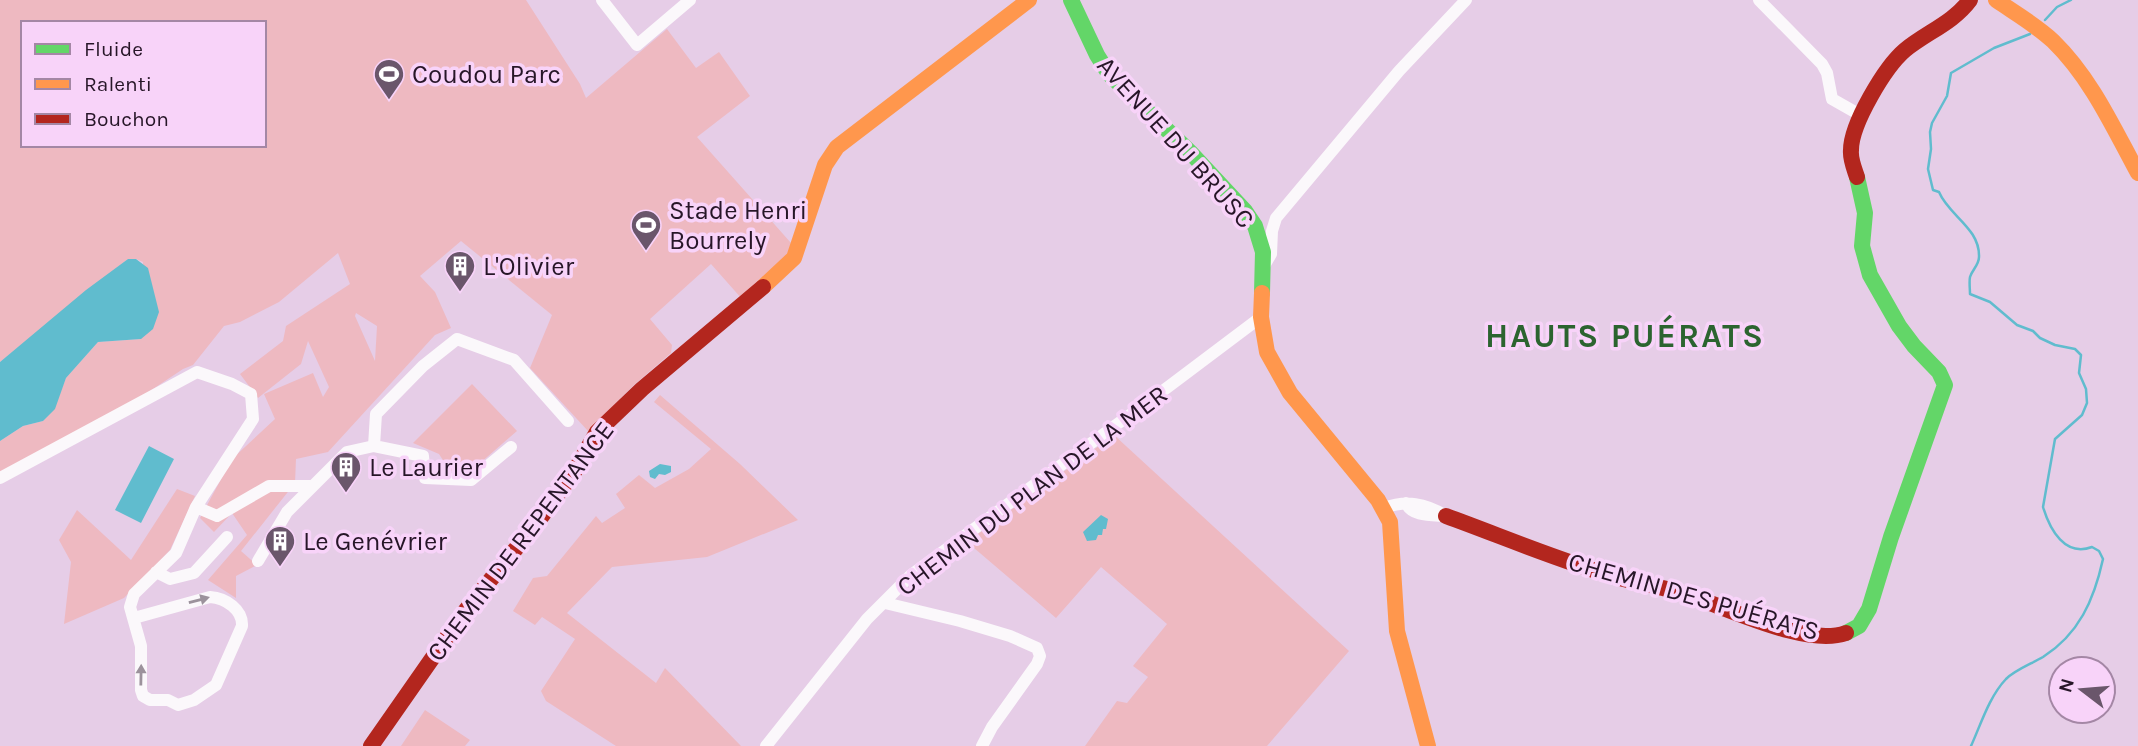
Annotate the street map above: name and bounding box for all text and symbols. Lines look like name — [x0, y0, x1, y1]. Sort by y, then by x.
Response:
legend — [21, 21, 266, 147]
text: Fluide — [84, 37, 143, 61]
street label: AVENUE DU BRUSC — [1090, 50, 1261, 234]
sports icon: Coudou Parc — [372, 57, 406, 101]
place label: Coudou Parc — [412, 59, 561, 90]
text: Ralenti — [84, 72, 152, 96]
text: Bouchon — [84, 107, 169, 131]
place label: Stade Henri Bourrely — [669, 195, 807, 256]
sports icon: Stade Henri Bourrely — [629, 208, 663, 252]
building icon: L'Olivier — [443, 249, 477, 293]
place label: L'Olivier — [483, 251, 575, 282]
district label: HAUTS PUÉRATS — [1485, 314, 1765, 355]
street label: CHEMIN DU PLAN DE LA MER — [891, 379, 1174, 602]
street label: CHEMIN DE REPENTANCE — [420, 415, 621, 667]
building icon: Le Laurier — [329, 450, 363, 494]
place label: Le Laurier — [369, 452, 483, 483]
building icon: Le Genévrier — [263, 524, 297, 568]
place label: Le Genévrier — [303, 526, 447, 557]
street label: CHEMIN DES PUÉRATS — [1565, 545, 1823, 647]
one-way arrow — [188, 594, 210, 605]
north arrow — [2047, 655, 2117, 725]
one-way arrow — [135, 663, 147, 685]
text: N — [2054, 676, 2079, 695]

